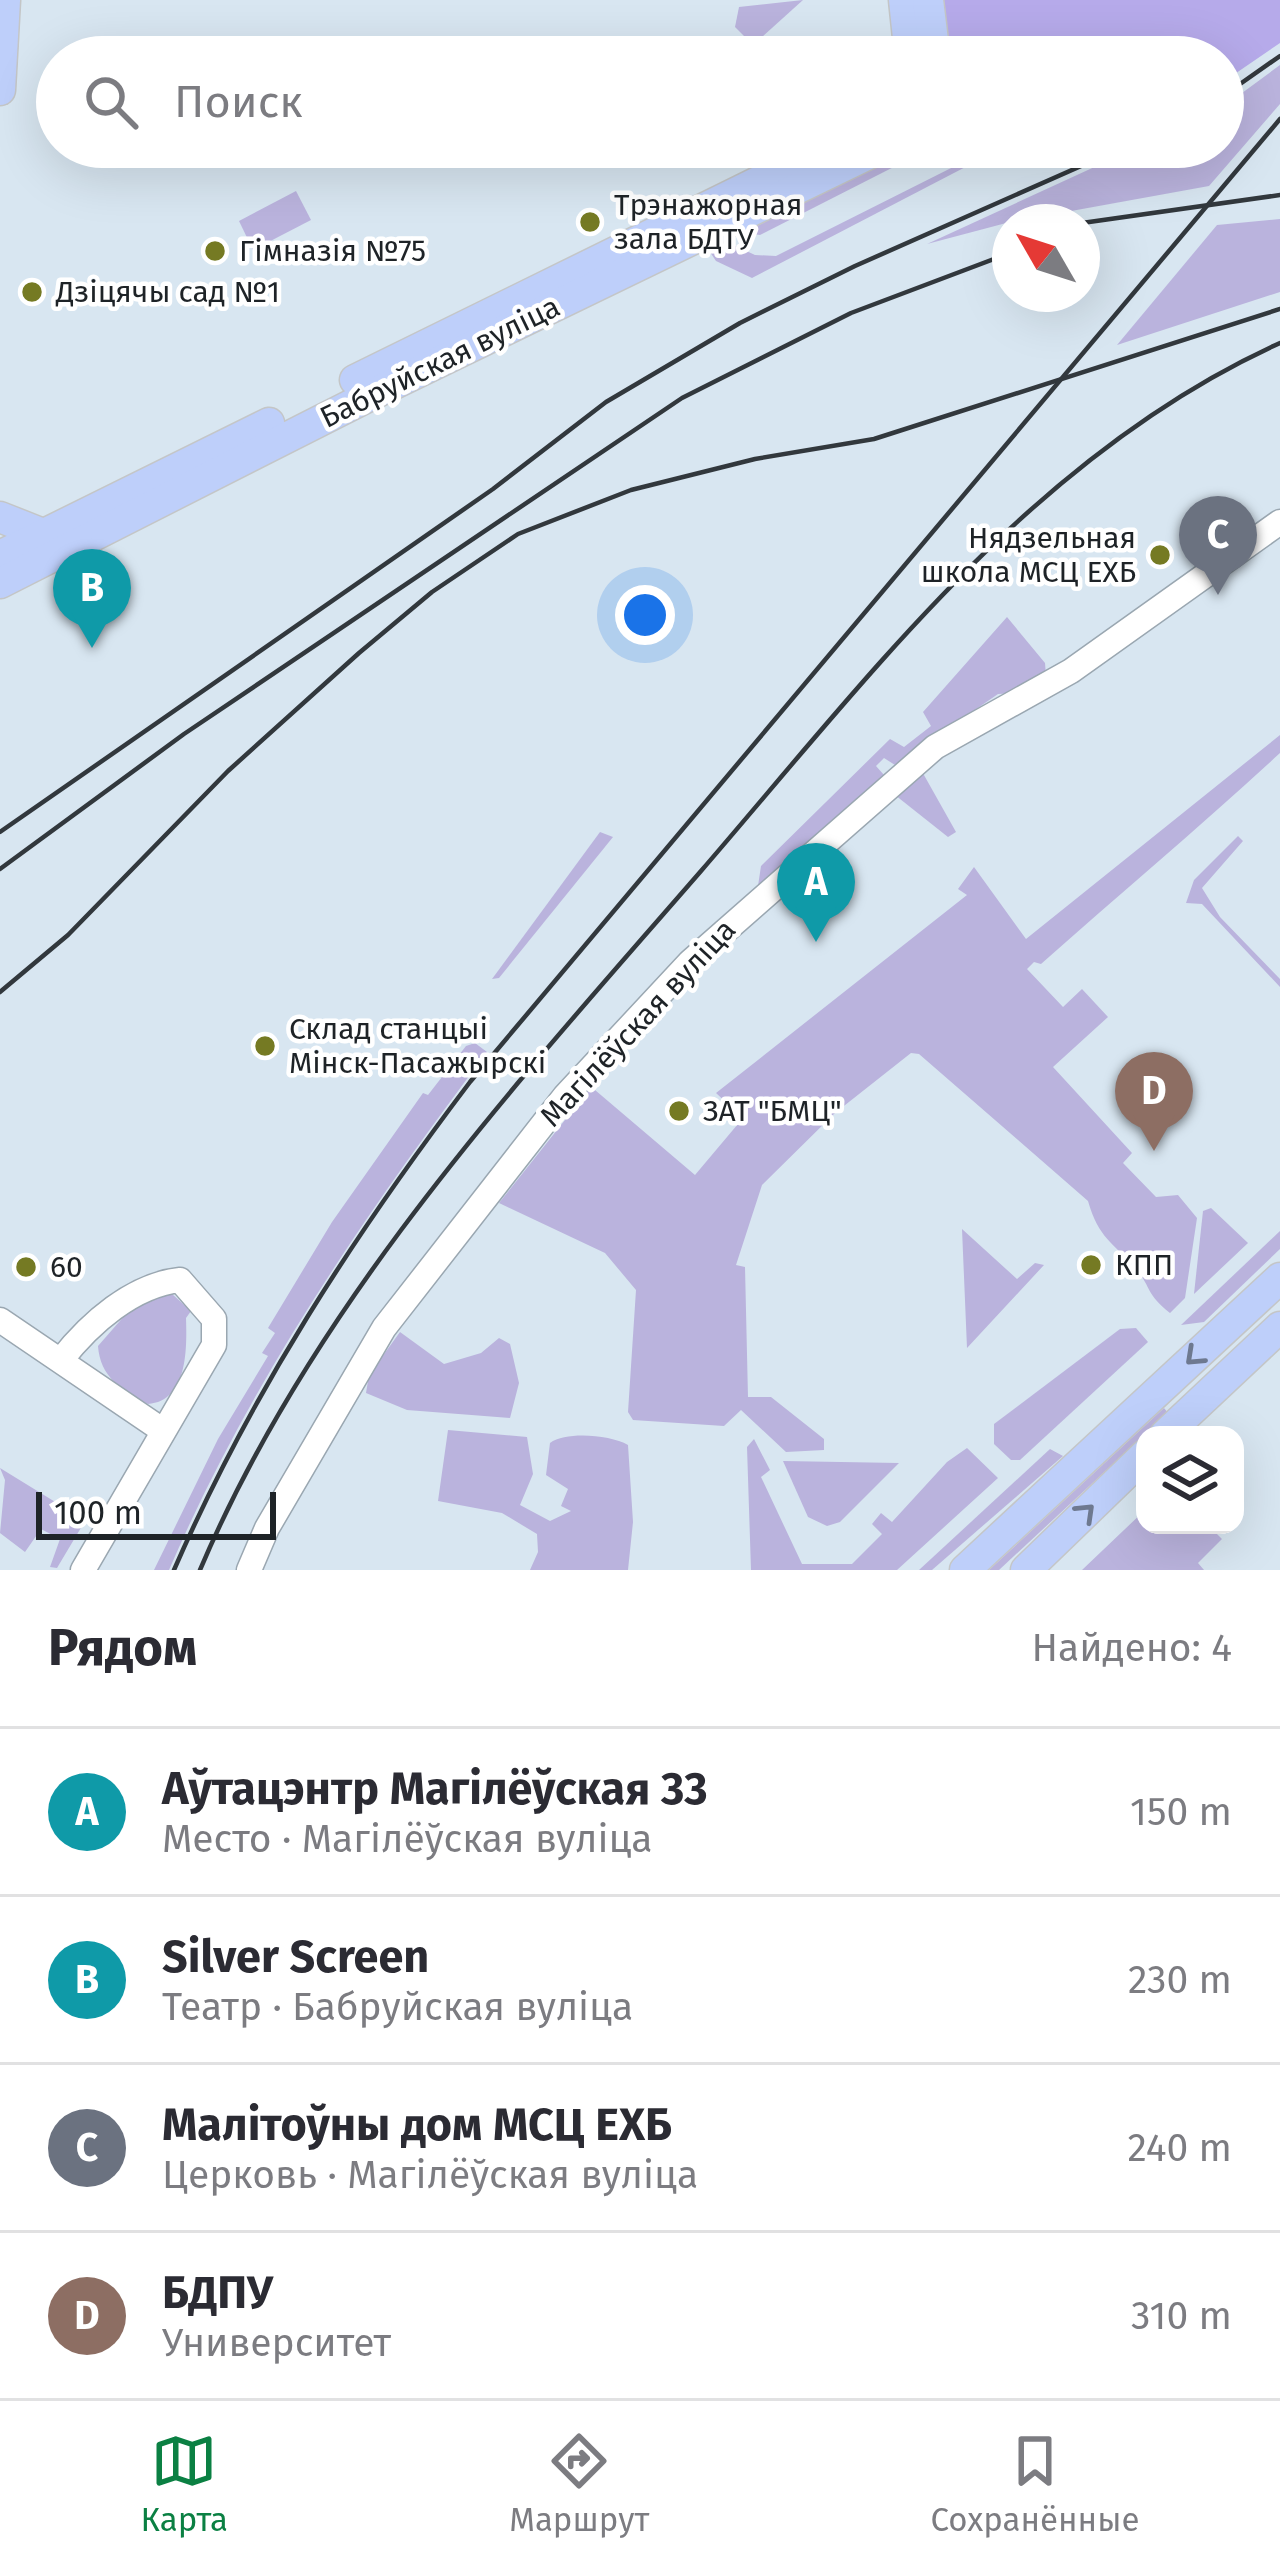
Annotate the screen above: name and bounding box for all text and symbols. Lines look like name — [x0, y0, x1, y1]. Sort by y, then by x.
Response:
search box — [36, 36, 1244, 168]
icon: search — [78, 69, 144, 135]
text: Поиск — [174, 75, 303, 129]
place label: Трэнажорная зала БДТУ — [614, 187, 803, 257]
north arrow — [992, 204, 1100, 312]
marker: Трэнажорная зала БДТУ — [577, 209, 603, 235]
place label: Гімназія №75 — [239, 233, 426, 269]
marker: Гімназія №75 — [202, 238, 228, 264]
place label: Дзіцячы сад №1 — [55, 274, 280, 310]
marker: Дзіцячы сад №1 — [19, 279, 45, 305]
street label: Бабруйская вуліца — [314, 288, 566, 436]
pin: C — [1179, 496, 1257, 595]
place label: Нядзельная школа МСЦ ЕХБ — [921, 520, 1136, 590]
marker: Нядзельная школа МСЦ ЕХБ — [1147, 542, 1173, 568]
pin: B — [53, 549, 131, 648]
your location — [615, 585, 675, 645]
pin: A — [777, 843, 855, 942]
street label: Магілёўская вуліца — [533, 912, 743, 1134]
place label: Склад станцыі Мінск-Пасажырскі — [289, 1011, 546, 1081]
marker: Склад станцыі Мінск-Пасажырскі — [252, 1033, 278, 1059]
pin: D — [1115, 1052, 1193, 1151]
place label: ЗАТ "БМЦ" — [703, 1093, 842, 1129]
marker: ЗАТ "БМЦ" — [666, 1098, 692, 1124]
place label: КПП — [1115, 1247, 1173, 1283]
place label: 60 — [50, 1249, 83, 1285]
marker: КПП — [1078, 1252, 1104, 1278]
marker: 60 — [13, 1254, 39, 1280]
one-way arrow — [1186, 1343, 1207, 1364]
map controls — [1136, 1426, 1244, 1534]
button: layers — [1136, 1426, 1244, 1534]
scale bar — [36, 1486, 276, 1539]
text: 100 m — [54, 1493, 142, 1533]
one-way arrow — [1072, 1505, 1094, 1527]
text: Рядом — [48, 1617, 197, 1679]
text: Найдено: 4 — [1032, 1625, 1232, 1671]
text: Аўтацэнтр Магілёўская 33 — [162, 1762, 708, 1816]
text: A — [75, 1789, 99, 1835]
text: 150 m — [1130, 1789, 1232, 1835]
text: Место · Магілёўская вуліца — [162, 1816, 653, 1862]
text: Silver Screen — [162, 1930, 429, 1984]
text: B — [75, 1957, 99, 2003]
text: 230 m — [1128, 1957, 1232, 2003]
text: Театр · Бабруйская вуліца — [162, 1984, 633, 2030]
text: Малітоўны дом МСЦ ЕХБ — [162, 2098, 672, 2152]
text: C — [76, 2125, 98, 2171]
text: 240 m — [1127, 2125, 1232, 2171]
text: Церковь · Магілёўская вуліца — [162, 2152, 698, 2198]
text: БДПУ — [162, 2266, 273, 2320]
text: D — [74, 2293, 100, 2339]
text: 310 m — [1131, 2293, 1232, 2339]
text: Университет — [162, 2320, 391, 2366]
tab: Карта — [141, 2428, 228, 2540]
tab: Маршрут — [509, 2428, 649, 2540]
tab: Сохранённые — [930, 2428, 1139, 2540]

